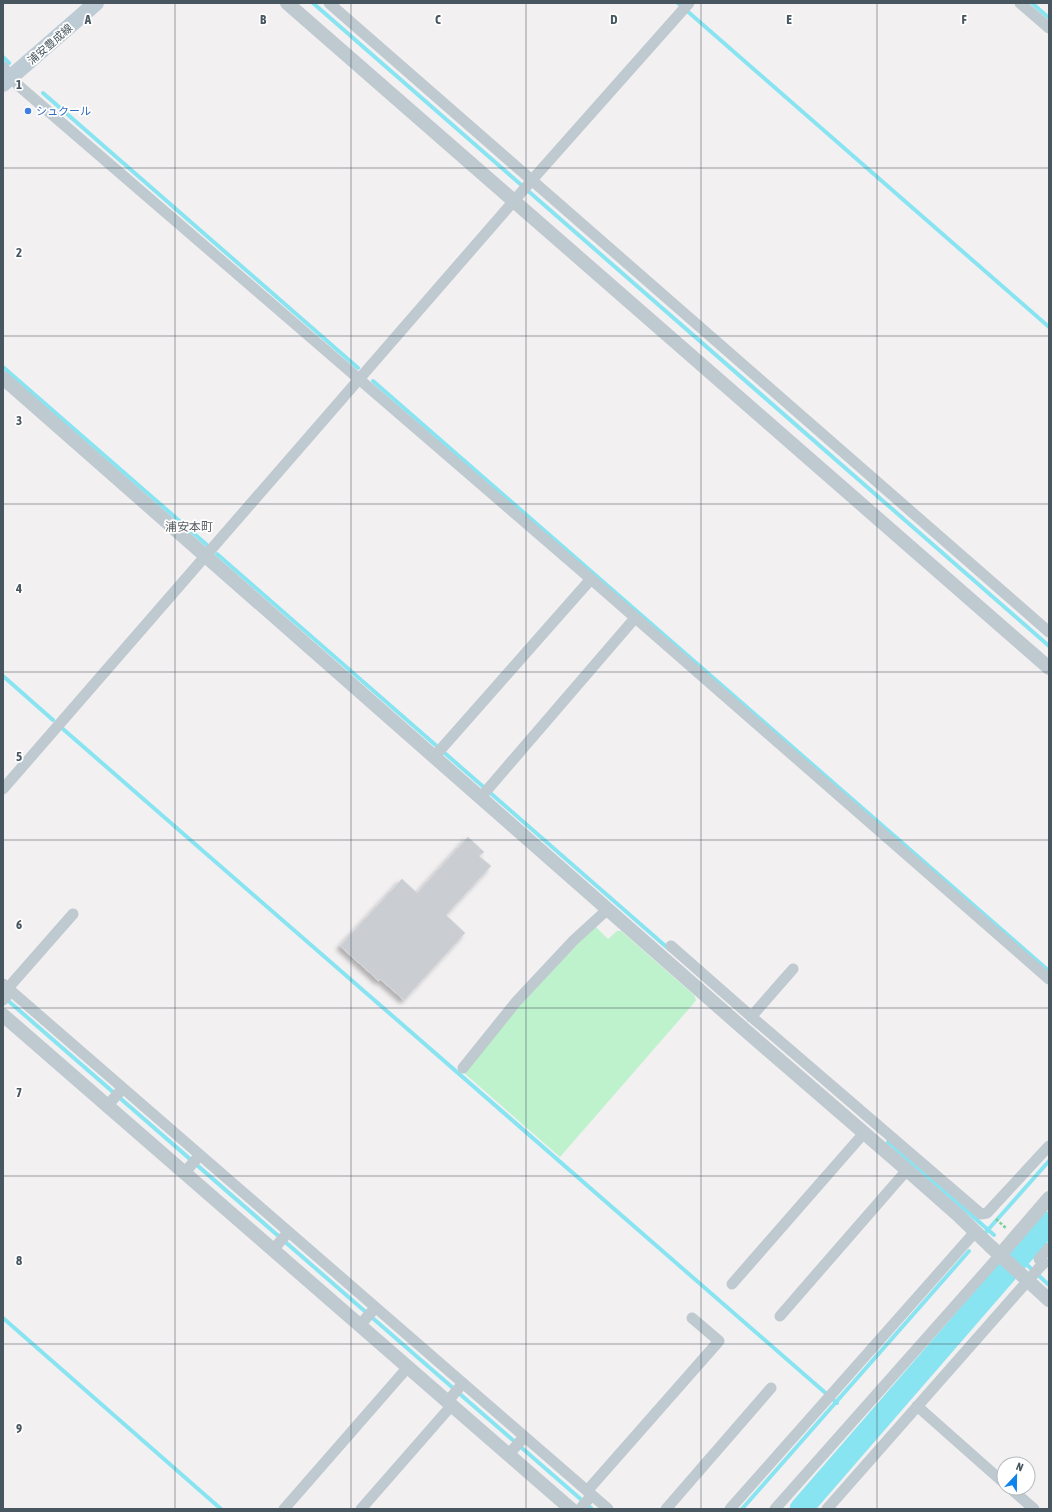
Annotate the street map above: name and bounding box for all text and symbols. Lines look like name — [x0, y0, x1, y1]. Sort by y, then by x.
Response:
text: A — [84, 12, 92, 27]
text: B — [260, 12, 267, 27]
text: C — [435, 12, 441, 27]
text: D — [610, 12, 618, 27]
text: E — [786, 12, 792, 27]
text: F — [961, 12, 967, 27]
street label: 浦安豊成線 — [25, 21, 75, 67]
text: 1 — [16, 77, 22, 92]
place label: シュクール — [36, 105, 91, 117]
marker: シュクール — [23, 106, 33, 116]
text: 2 — [16, 245, 22, 260]
text: 3 — [16, 413, 22, 428]
district label: 浦安本町 — [165, 520, 213, 534]
text: 4 — [15, 581, 22, 596]
text: 5 — [16, 749, 22, 764]
text: 6 — [16, 917, 22, 932]
text: 7 — [16, 1085, 22, 1100]
text: 8 — [16, 1253, 22, 1268]
text: 9 — [16, 1421, 22, 1436]
north arrow — [996, 1456, 1036, 1496]
text: N — [1014, 1460, 1025, 1474]

